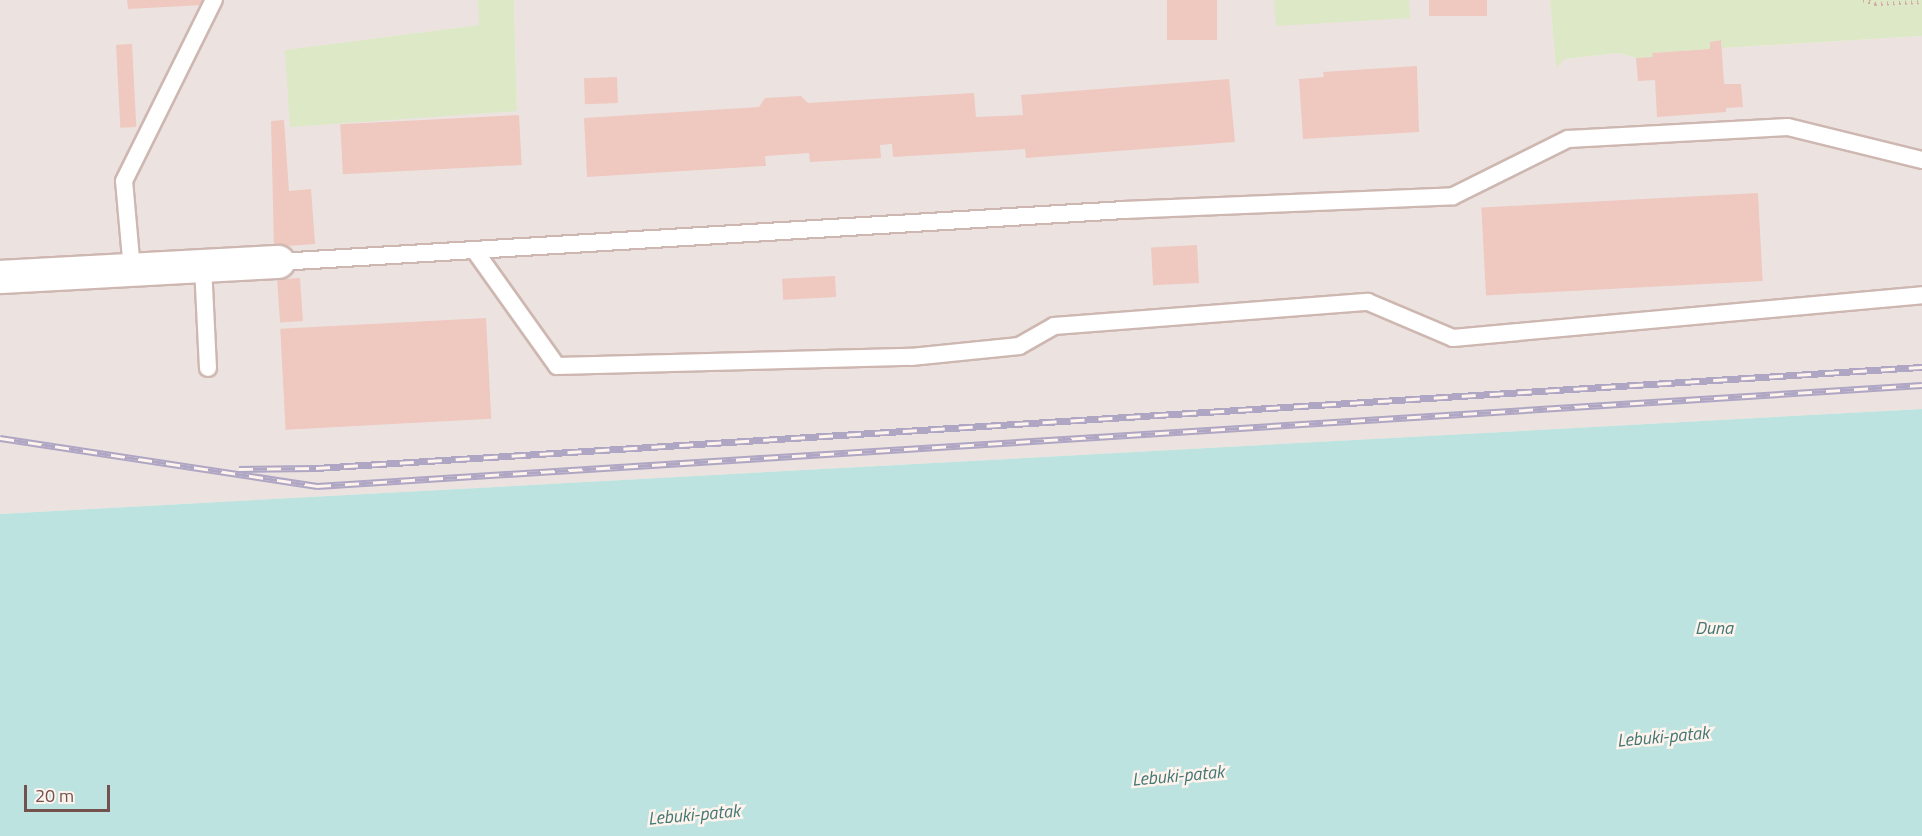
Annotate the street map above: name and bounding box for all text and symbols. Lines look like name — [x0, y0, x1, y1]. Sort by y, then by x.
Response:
water label: Duna — [1695, 617, 1733, 639]
water label: Lebuki-patak — [1616, 722, 1710, 752]
water label: Lebuki-patak — [1131, 761, 1225, 791]
scale bar — [27, 773, 112, 811]
text: 20 m — [35, 782, 74, 809]
water label: Lebuki-patak — [647, 800, 741, 830]

